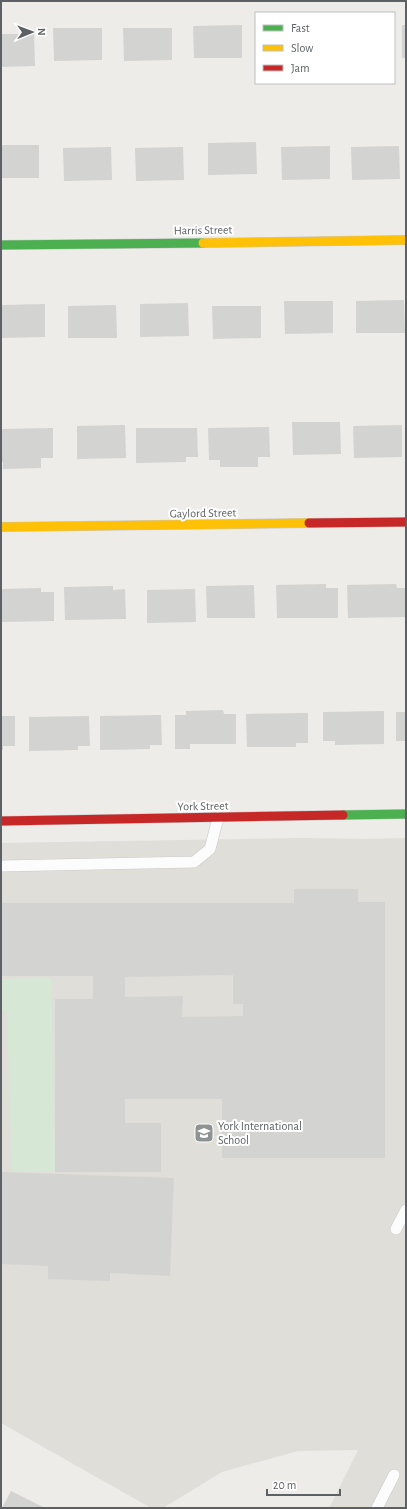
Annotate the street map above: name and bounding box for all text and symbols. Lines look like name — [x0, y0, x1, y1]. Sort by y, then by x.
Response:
north arrow — [12, 12, 52, 52]
legend — [255, 12, 395, 84]
text: Fast — [291, 22, 310, 34]
text: N — [36, 28, 47, 36]
text: Slow — [291, 42, 313, 54]
text: Jam — [291, 62, 310, 74]
street label: Harris Street — [174, 223, 233, 237]
street label: Gaylord Street — [170, 506, 237, 521]
street label: York Street — [177, 800, 229, 812]
place label: York International School — [218, 1120, 302, 1146]
school or university icon: York International School — [193, 1122, 215, 1144]
scale bar — [267, 1471, 340, 1497]
text: 20 m — [273, 1479, 296, 1491]

